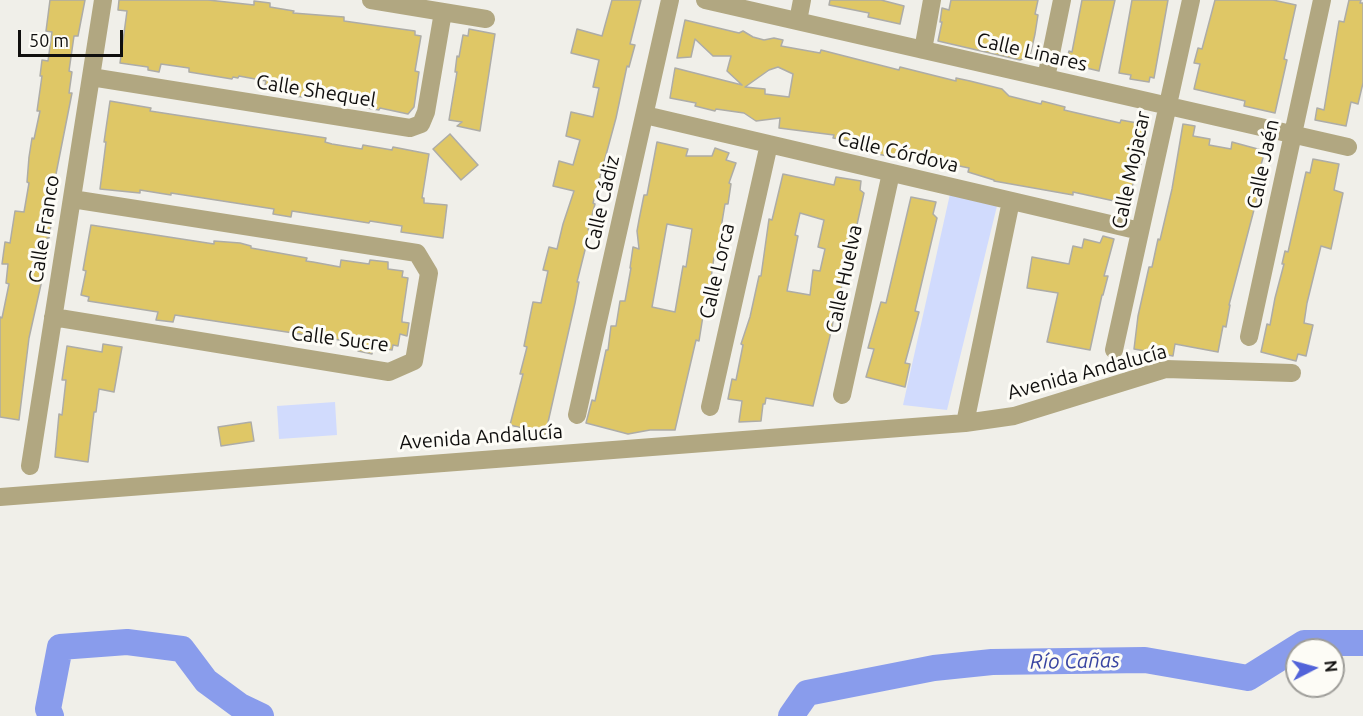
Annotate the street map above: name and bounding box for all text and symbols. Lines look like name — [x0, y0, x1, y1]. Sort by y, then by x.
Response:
scale bar — [21, 18, 126, 56]
street label: Calle Linares — [974, 28, 1090, 76]
text: 50 m — [29, 30, 69, 50]
street label: Calle Shequel — [254, 70, 378, 112]
street label: Calle Mojacar — [1107, 109, 1155, 231]
street label: Calle Jaén — [1242, 117, 1284, 211]
street label: Calle Córdova — [835, 126, 961, 178]
street label: Calle Cádiz — [579, 153, 625, 253]
street label: Calle Franco — [24, 173, 64, 285]
street label: Calle Lorca — [694, 221, 740, 321]
street label: Calle Huelva — [821, 223, 867, 335]
street label: Calle Sucre — [290, 321, 390, 357]
street label: Avenida Andalucía — [1005, 339, 1169, 405]
street label: Avenida Andalucía — [398, 419, 564, 455]
north arrow — [1285, 638, 1345, 698]
water label: Río Cañas — [1030, 648, 1120, 674]
text: N — [1321, 659, 1340, 673]

